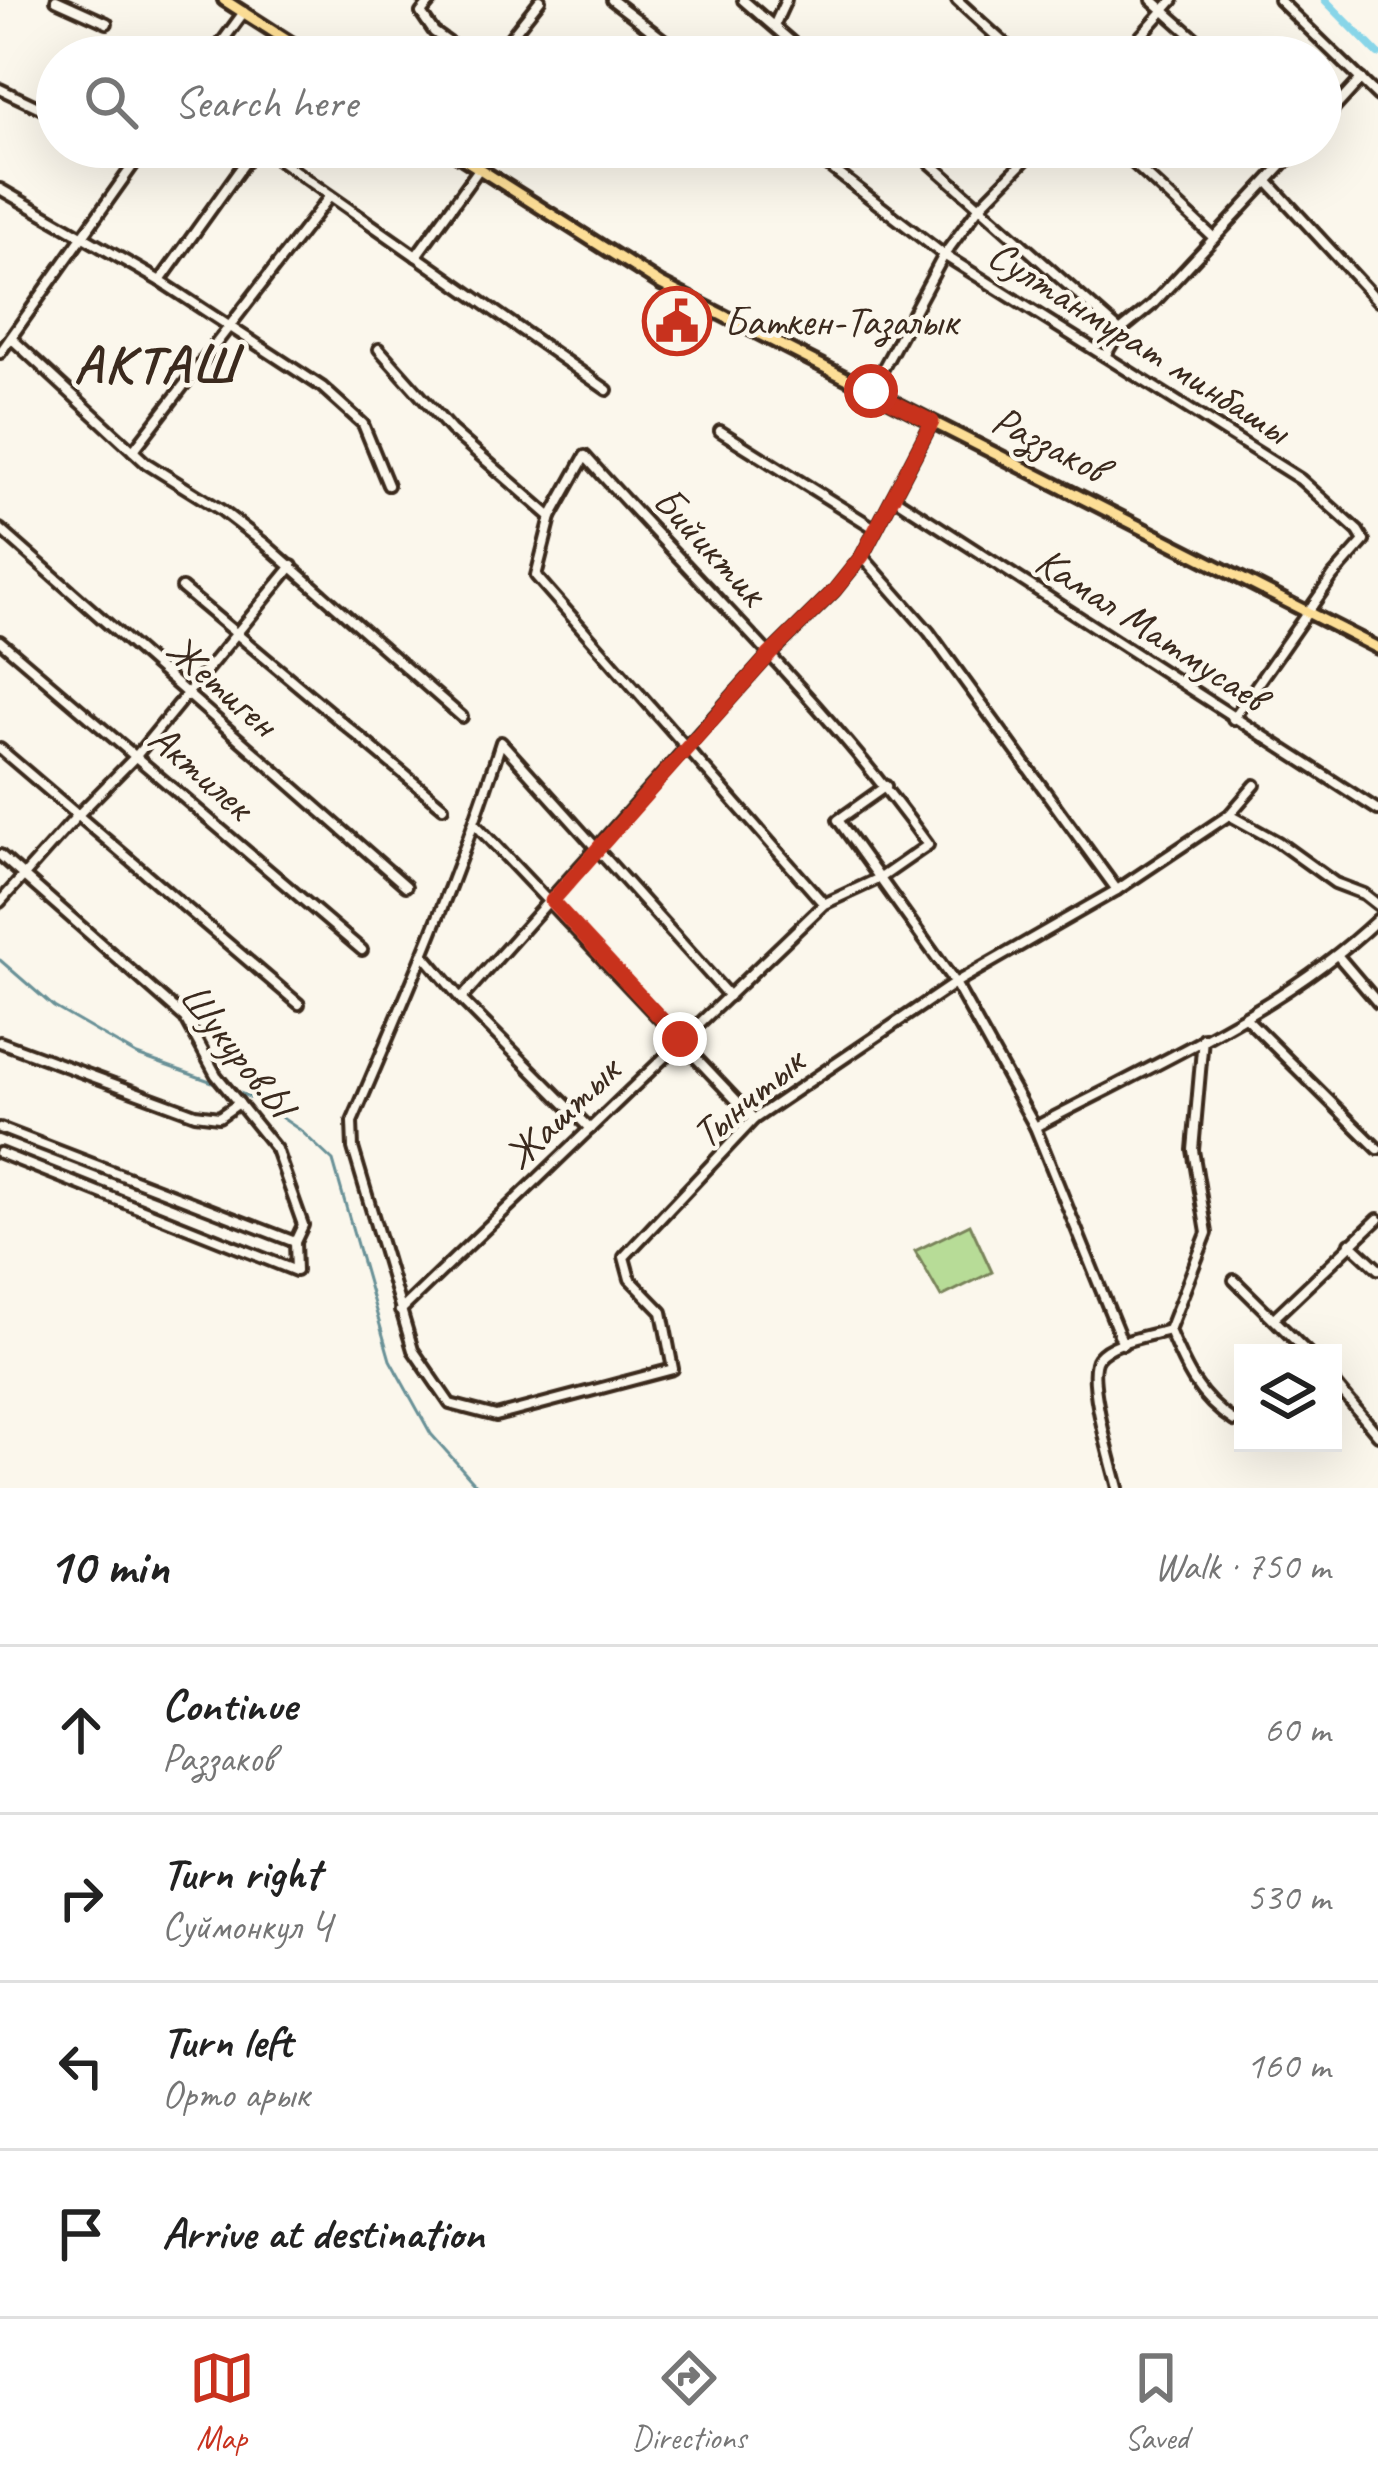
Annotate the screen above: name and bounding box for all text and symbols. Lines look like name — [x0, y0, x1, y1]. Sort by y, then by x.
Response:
search box — [36, 36, 1342, 168]
icon: search — [78, 69, 144, 135]
text: Search here — [174, 74, 357, 131]
street label: Султанмурат минбашы — [978, 228, 1302, 458]
public building icon: Баткен-Тазалык — [642, 286, 712, 356]
place label: Баткен-Тазалык — [724, 295, 961, 348]
district label: АКТАШ — [74, 330, 245, 398]
route start — [844, 364, 898, 418]
street label: Раззаков — [983, 393, 1124, 500]
street label: Бийиктик — [641, 475, 781, 619]
street label: Камал Матмусаев — [1026, 535, 1283, 728]
street label: Жетиген — [155, 623, 291, 751]
street label: Актилек — [138, 712, 267, 834]
street label: Шукуров.Ы — [168, 972, 310, 1134]
route end — [653, 1012, 707, 1066]
street label: Тынчтык — [681, 1034, 818, 1160]
street label: Жаштык — [493, 1042, 634, 1181]
map controls — [1234, 1344, 1342, 1452]
button: layers — [1234, 1344, 1342, 1452]
text: 10 min — [48, 1534, 169, 1598]
text: Walk · 750 m — [1154, 1542, 1330, 1591]
text: Continue — [162, 1677, 296, 1734]
icon: ahead — [48, 1697, 114, 1763]
text: 60 m — [1264, 1705, 1330, 1754]
text: Раззаков — [162, 1734, 274, 1783]
text: Turn right — [162, 1845, 320, 1902]
icon: right — [48, 1865, 114, 1931]
text: 530 m — [1246, 1873, 1330, 1922]
text: Суймонкул Ч — [162, 1902, 331, 1951]
text: Turn left — [162, 2013, 292, 2070]
icon: left — [48, 2033, 114, 2099]
text: 160 m — [1246, 2041, 1330, 2090]
text: Орто арык — [162, 2070, 309, 2119]
icon: arrive — [48, 2201, 114, 2267]
text: Arrive at destination — [162, 2205, 484, 2262]
tab: Map — [189, 2345, 255, 2459]
tab: Directions — [632, 2345, 746, 2459]
tab: Saved — [1123, 2345, 1189, 2459]

